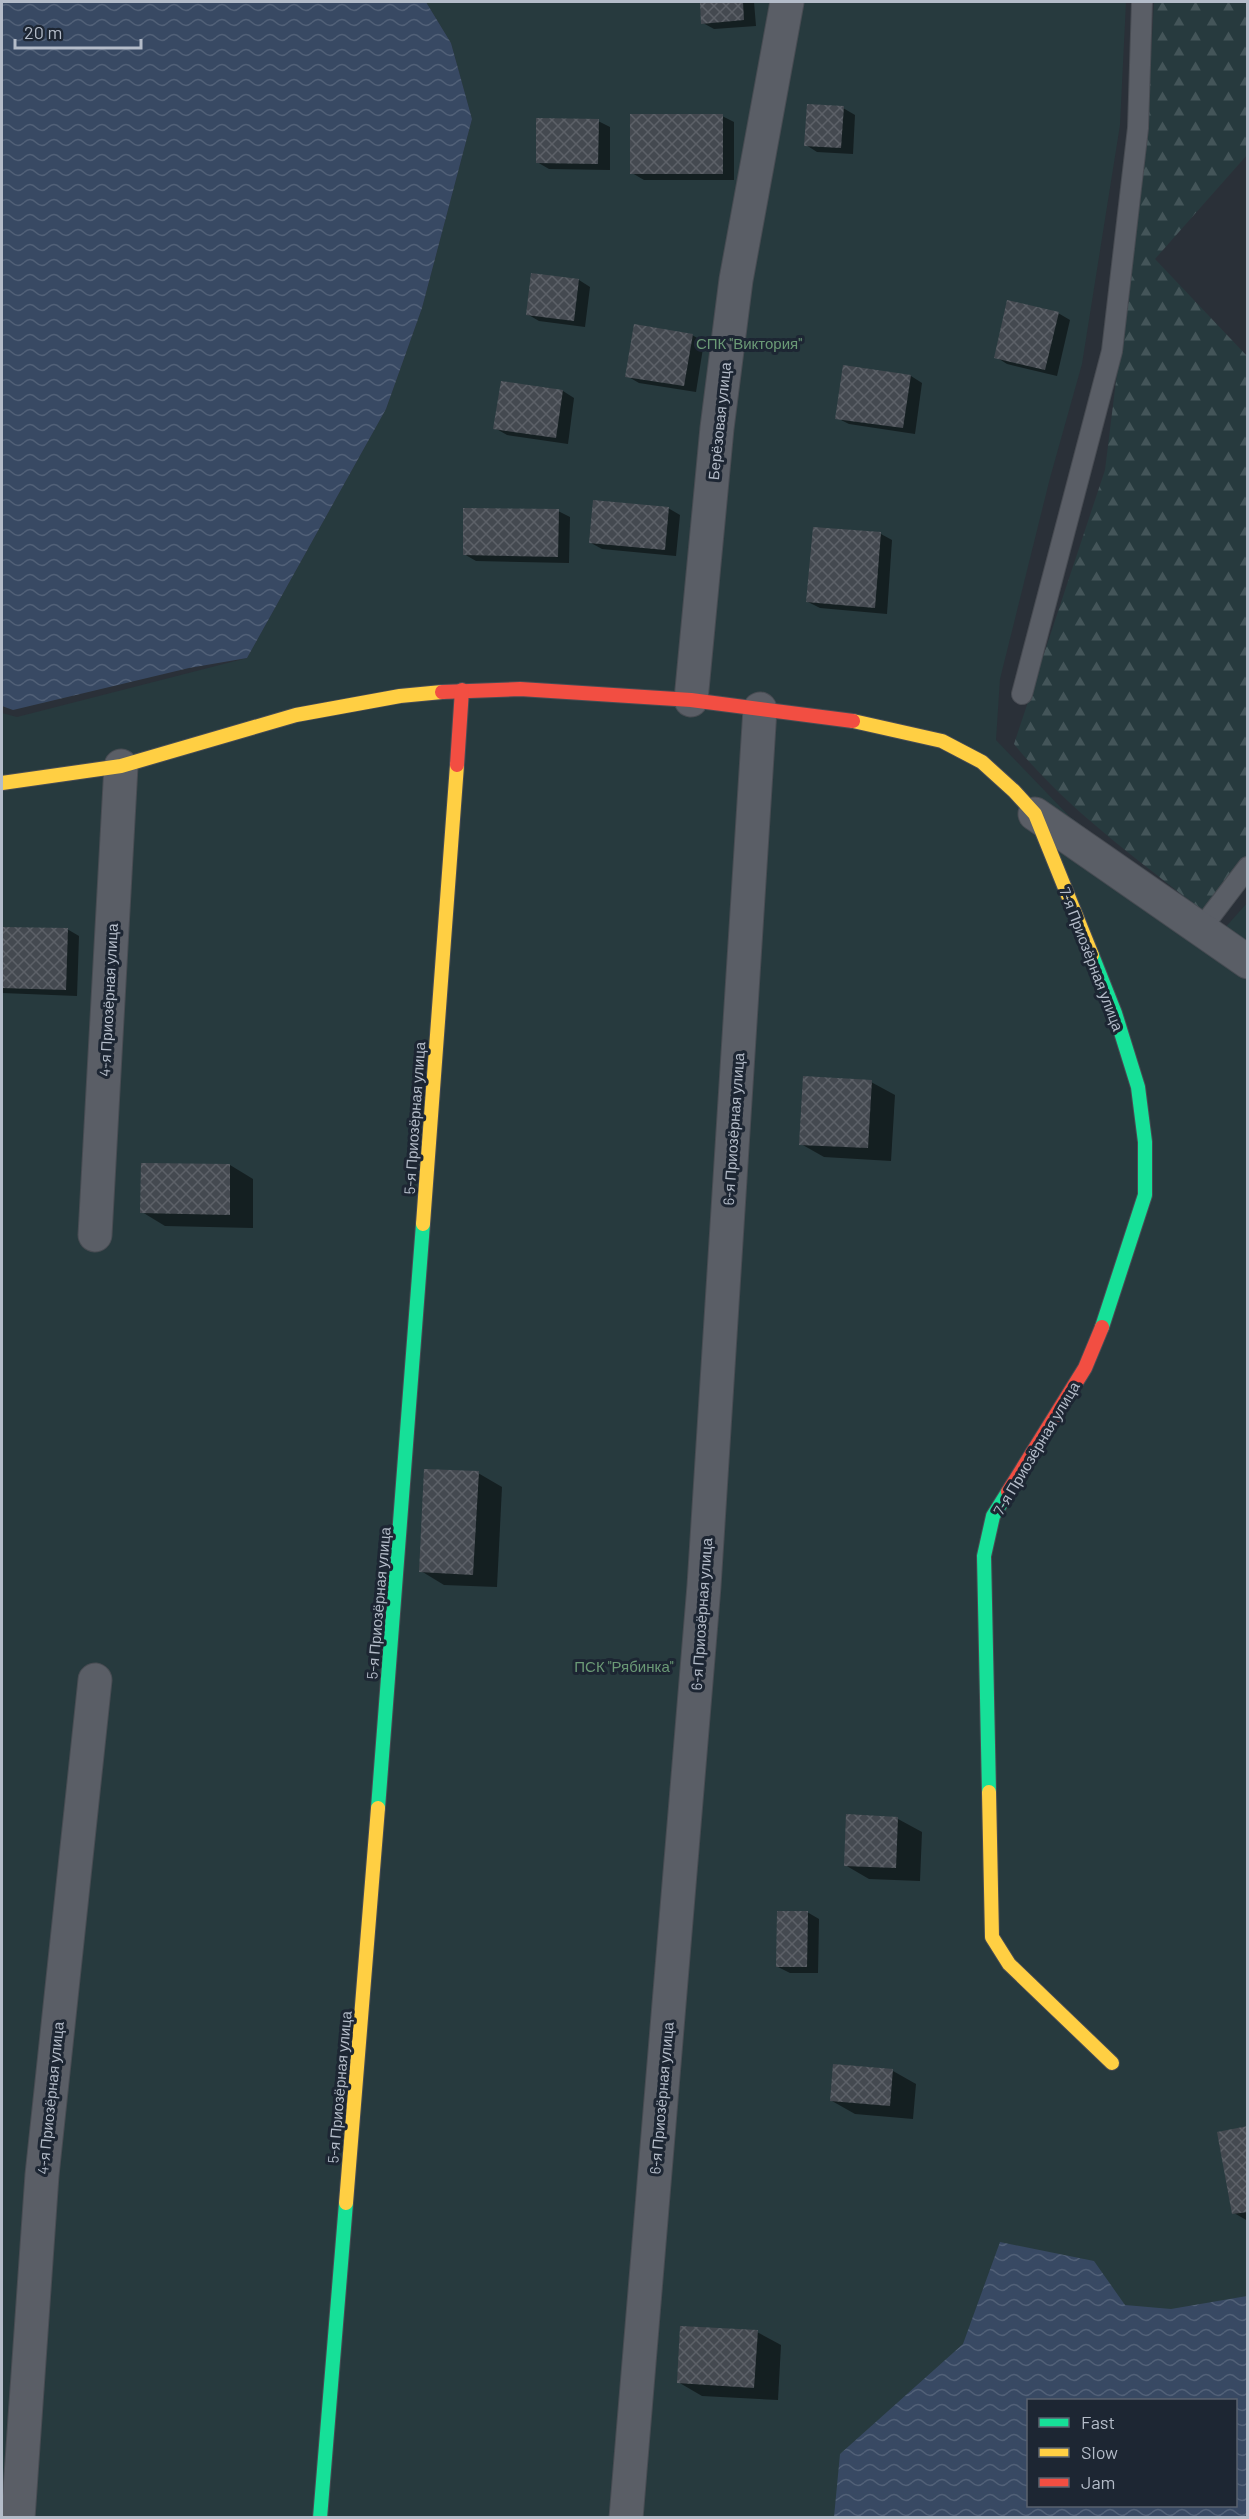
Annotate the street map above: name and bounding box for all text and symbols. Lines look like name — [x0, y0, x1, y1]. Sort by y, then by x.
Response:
scale bar — [15, 12, 141, 50]
text: 20 m — [24, 21, 62, 43]
park label: СПК "Виктория" — [696, 334, 802, 352]
street label: Берёзовая улица — [704, 361, 734, 481]
street label: 7-я Приозёрная улица — [1056, 885, 1128, 1034]
street label: 4-я Приозёрная улица — [95, 922, 121, 1077]
street label: 5-я Приозёрная улица — [400, 1040, 428, 1195]
street label: 6-я Приозёрная улица — [719, 1051, 747, 1206]
street label: 7-я Приозёрная улица — [989, 1378, 1083, 1518]
street label: 5-я Приозёрная улица — [362, 1525, 394, 1680]
street label: 6-я Приозёрная улица — [687, 1536, 715, 1691]
park label: ПСК "Рябинка" — [574, 1657, 674, 1675]
street label: 5-я Приозёрная улица — [323, 2009, 355, 2164]
street label: 4-я Приозёрная улица — [33, 2020, 67, 2175]
street label: 6-я Приозёрная улица — [645, 2020, 677, 2175]
legend — [1027, 2399, 1237, 2507]
text: Fast — [1081, 2411, 1115, 2433]
text: Slow — [1081, 2441, 1118, 2463]
text: Jam — [1081, 2471, 1115, 2493]

